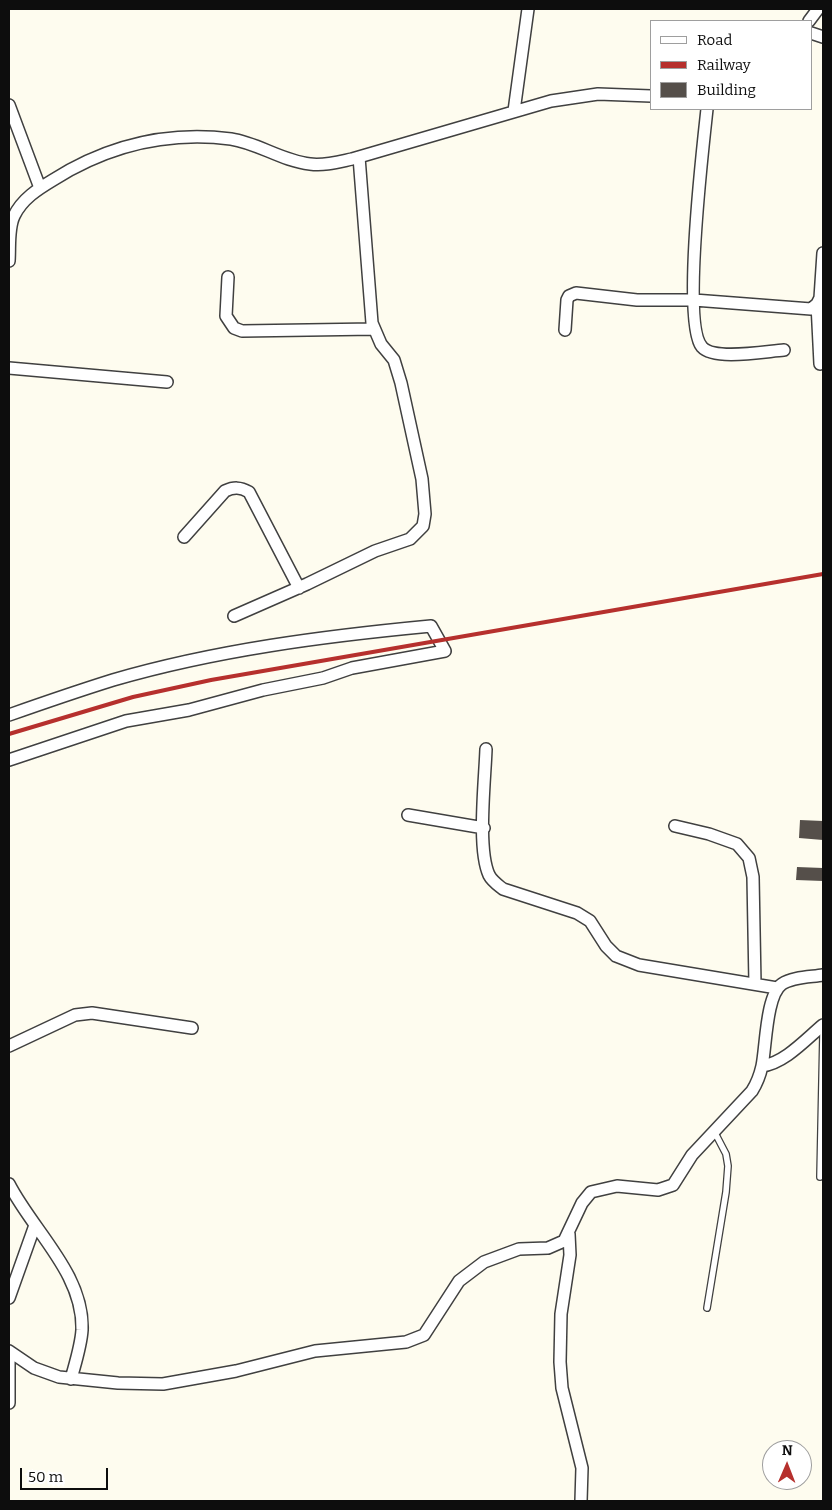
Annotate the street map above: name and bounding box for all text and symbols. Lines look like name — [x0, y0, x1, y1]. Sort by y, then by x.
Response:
legend — [650, 20, 812, 110]
text: Road — [697, 31, 732, 49]
text: Railway — [697, 56, 751, 74]
text: Building — [697, 81, 756, 99]
north arrow — [762, 1440, 812, 1490]
text: N — [782, 1442, 793, 1459]
scale bar — [22, 1458, 110, 1490]
text: 50 m — [28, 1468, 63, 1486]

